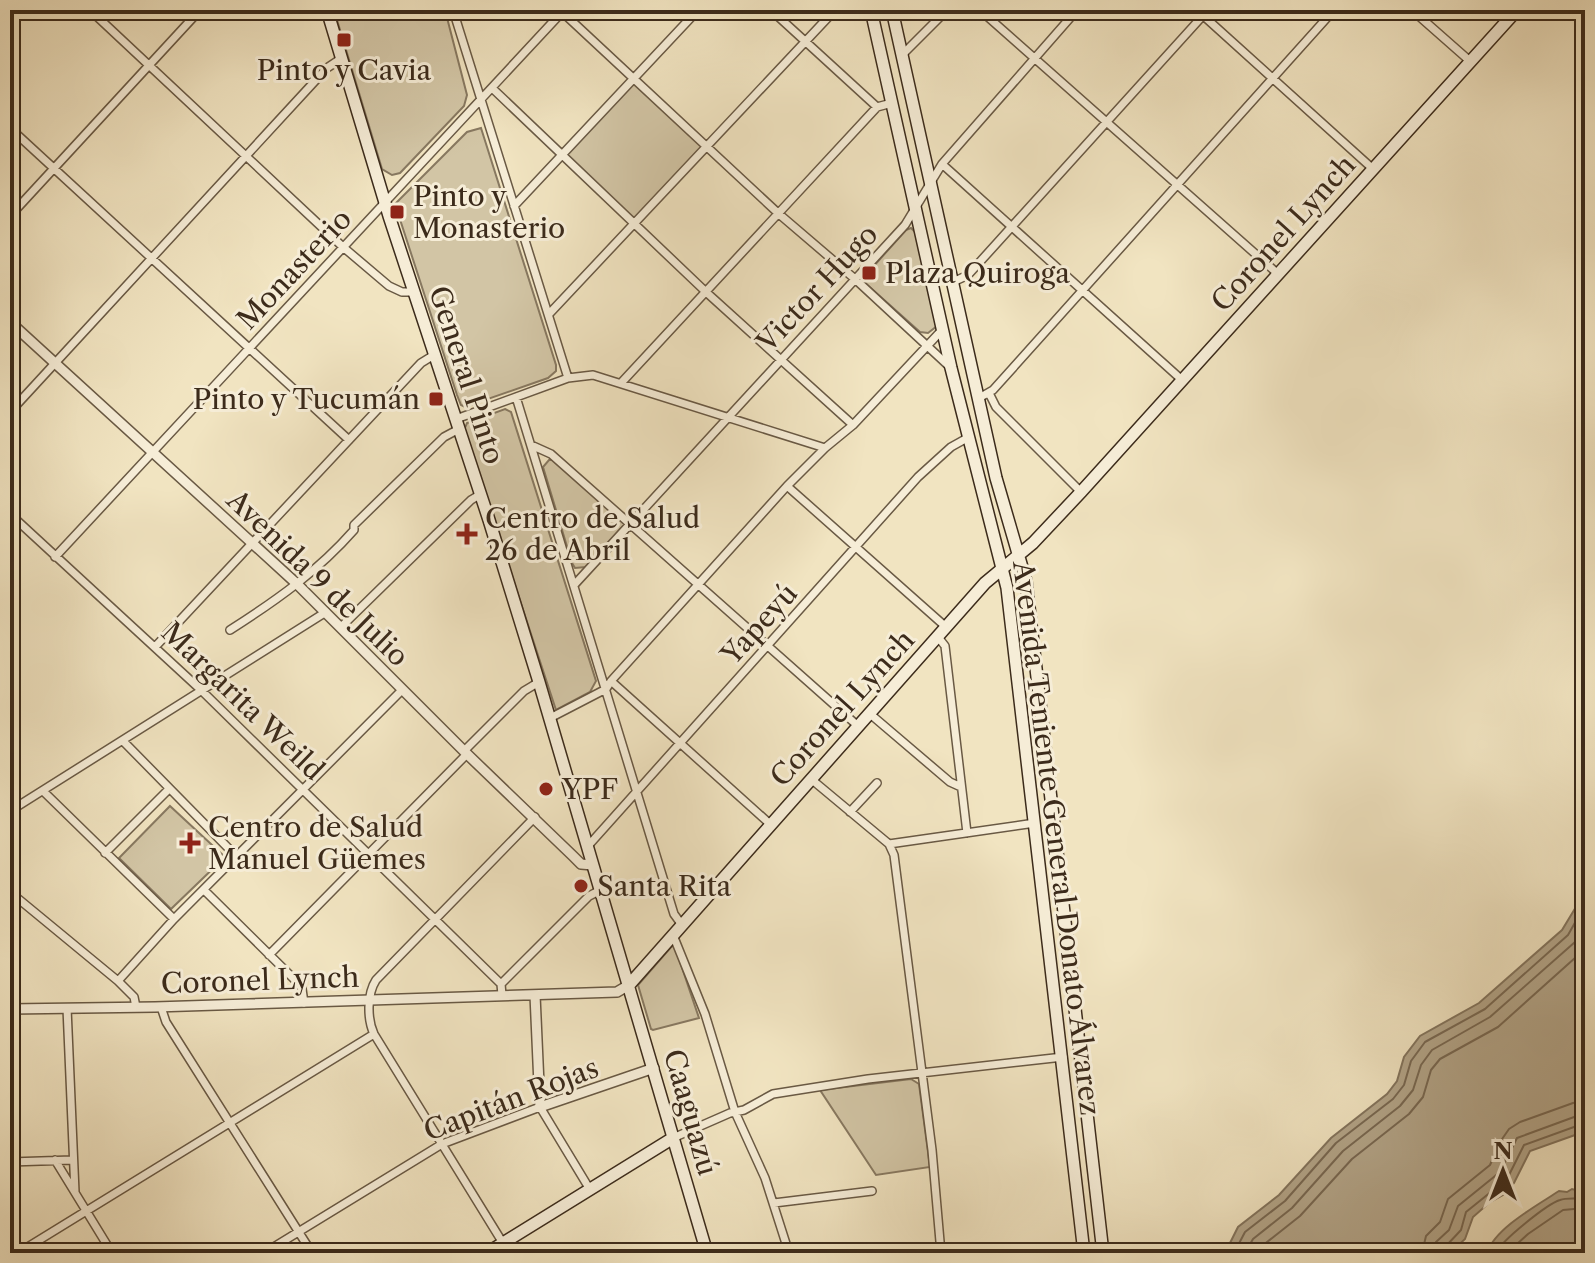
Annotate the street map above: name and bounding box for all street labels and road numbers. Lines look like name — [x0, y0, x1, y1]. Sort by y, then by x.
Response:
street label: Coronel Lynch — [1204, 148, 1362, 318]
street label: Monasterio — [230, 202, 358, 336]
street label: Victor Hugo — [749, 217, 885, 359]
street label: General Pinto — [422, 282, 512, 468]
street label: Avenida 9 de Julio — [219, 482, 416, 673]
street label: Avenida Teniente General Donato Álvarez — [1006, 558, 1108, 1117]
street label: Yapeyú — [713, 577, 804, 672]
street label: Margarita Weild — [155, 615, 331, 787]
street label: Coronel Lynch — [763, 623, 921, 793]
street label: Coronel Lynch — [160, 960, 360, 1000]
street label: Caaguazú — [657, 1045, 725, 1179]
street label: Capitán Rojas — [419, 1050, 603, 1148]

